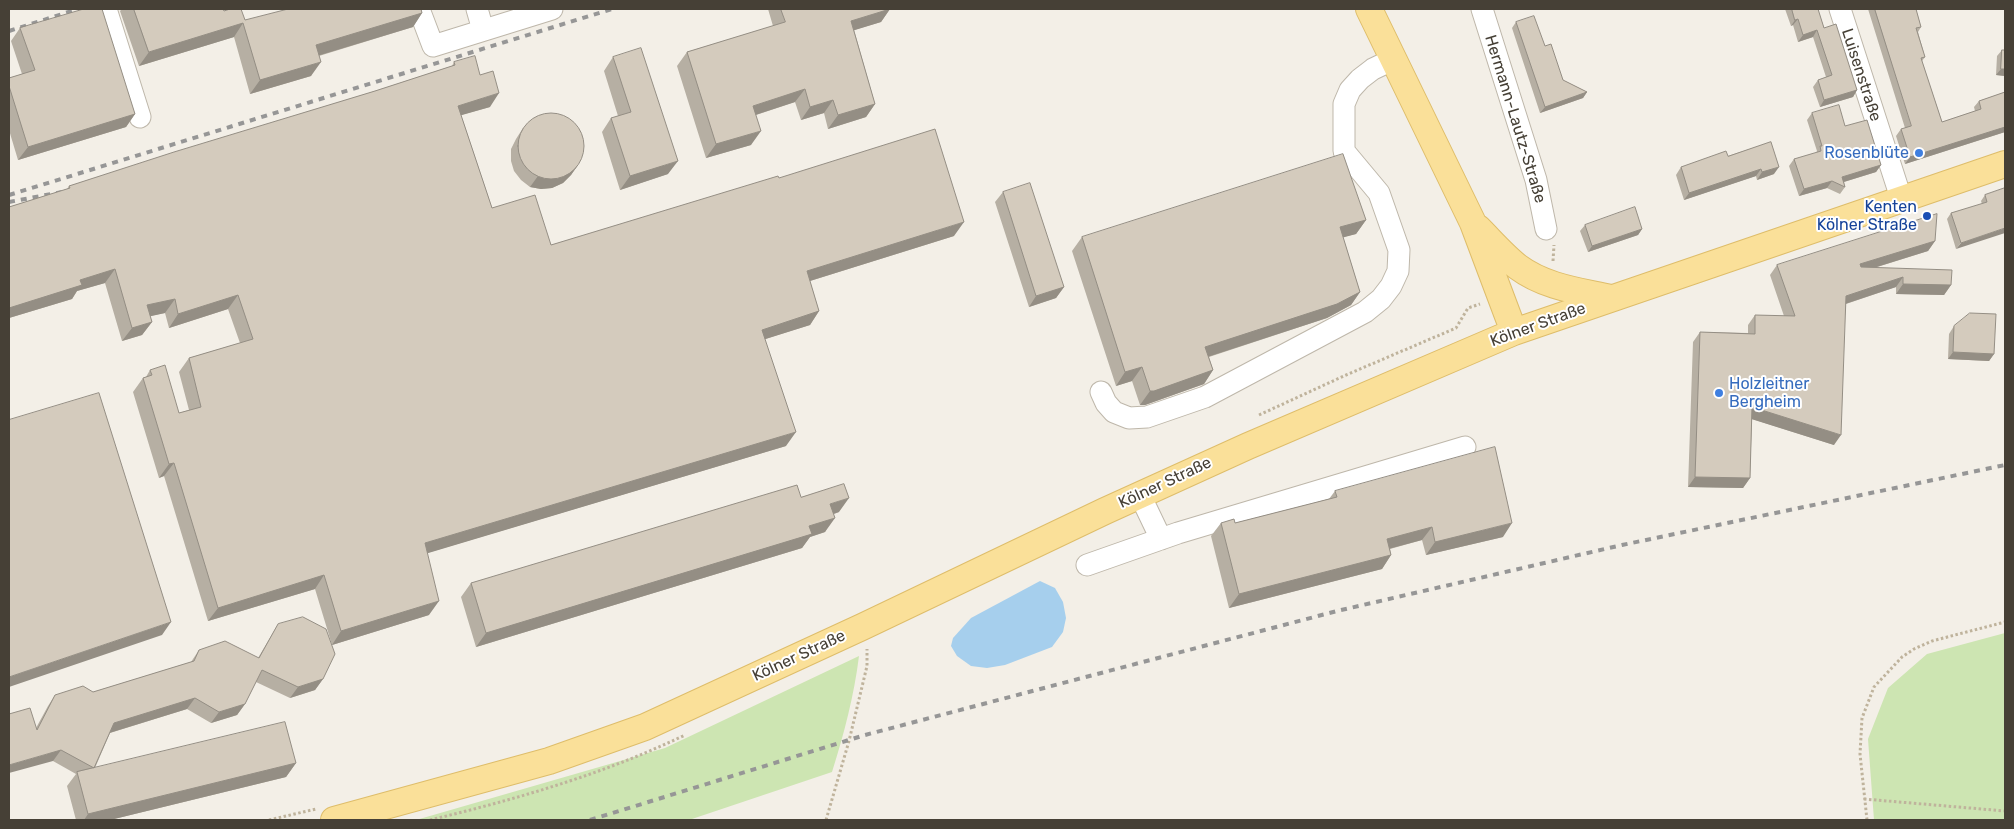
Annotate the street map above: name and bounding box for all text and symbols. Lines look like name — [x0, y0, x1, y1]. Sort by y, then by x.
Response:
street label: Luisenstraße — [1837, 26, 1885, 124]
street label: Hermann-Lautz-Straße — [1480, 33, 1550, 205]
place label: Rosenblüte — [1824, 143, 1909, 163]
marker: Rosenblüte — [1913, 147, 1925, 159]
place label: Kenten Kölner Straße — [1817, 197, 1917, 235]
marker: Kenten Kölner Straße — [1921, 210, 1933, 222]
street label: Kölner Straße — [1488, 299, 1588, 351]
place label: Holzleitner Bergheim — [1729, 374, 1809, 412]
marker: Holzleitner Bergheim — [1713, 387, 1725, 399]
street label: Kölner Straße — [1116, 453, 1214, 513]
street label: Kölner Straße — [750, 626, 848, 686]

